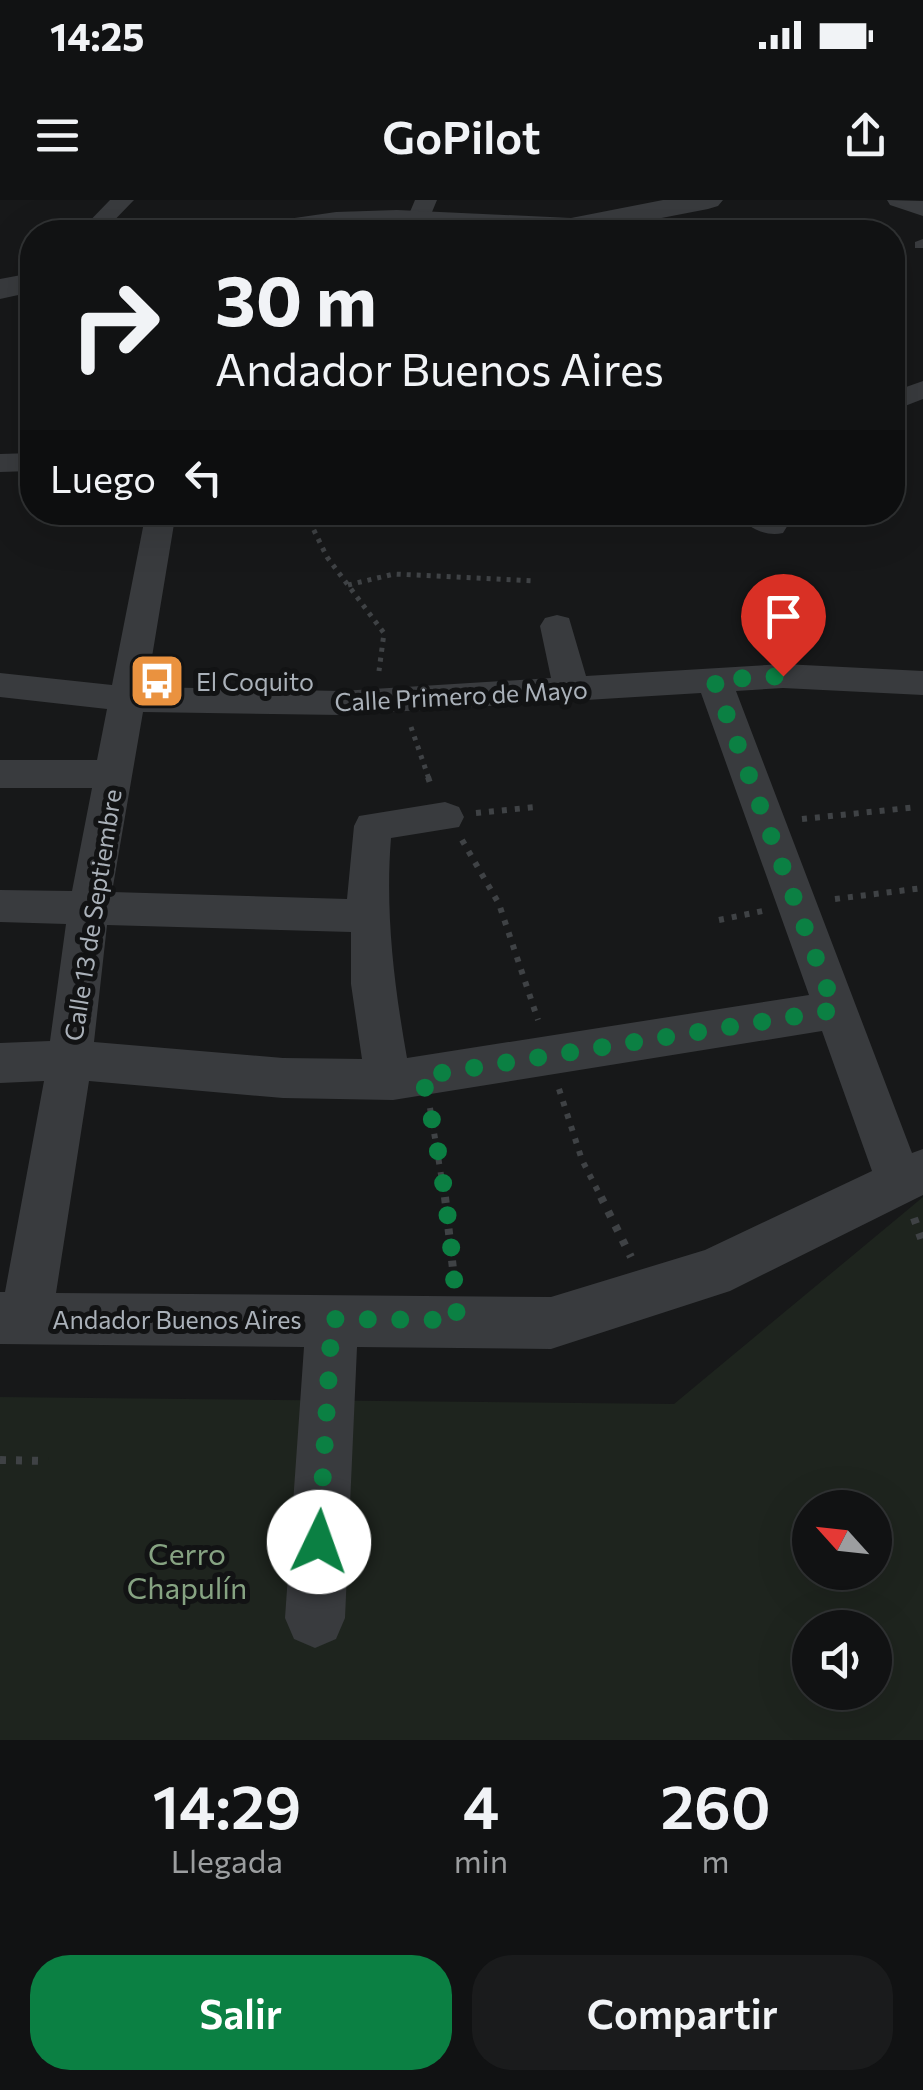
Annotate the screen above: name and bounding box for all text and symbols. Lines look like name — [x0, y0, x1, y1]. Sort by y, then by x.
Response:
text: 14:25 — [50, 12, 144, 59]
icon: menu — [30, 108, 85, 163]
text: GoPilot — [382, 108, 541, 163]
icon: share — [838, 108, 893, 163]
text: 30 m — [215, 255, 377, 340]
icon: right — [50, 260, 180, 390]
text: Andador Buenos Aires — [215, 340, 664, 395]
icon: left — [176, 450, 231, 505]
text: Luego — [50, 454, 156, 501]
pin — [741, 574, 826, 677]
icon: arrive — [756, 589, 811, 644]
bus stop icon: El Coquito — [127, 651, 187, 711]
place label: El Coquito — [196, 666, 314, 696]
street label: Calle Primero de Mayo — [334, 673, 588, 717]
street label: Calle 13 de Septiembre — [57, 787, 127, 1043]
street label: Andador Buenos Aires — [52, 1304, 302, 1334]
position arrow — [267, 1490, 371, 1594]
north arrow — [792, 1490, 892, 1590]
map controls — [792, 1490, 892, 1710]
park label: Cerro Chapulín — [127, 1534, 247, 1605]
button: sound — [792, 1610, 892, 1710]
text: 14:29 — [152, 1768, 301, 1841]
text: 4 — [463, 1768, 499, 1841]
text: 260 — [661, 1768, 771, 1841]
text: Llegada — [171, 1840, 283, 1880]
text: min — [454, 1840, 508, 1880]
text: m — [702, 1840, 730, 1880]
button: Salir — [30, 1955, 452, 2070]
button: Compartir — [472, 1955, 893, 2070]

